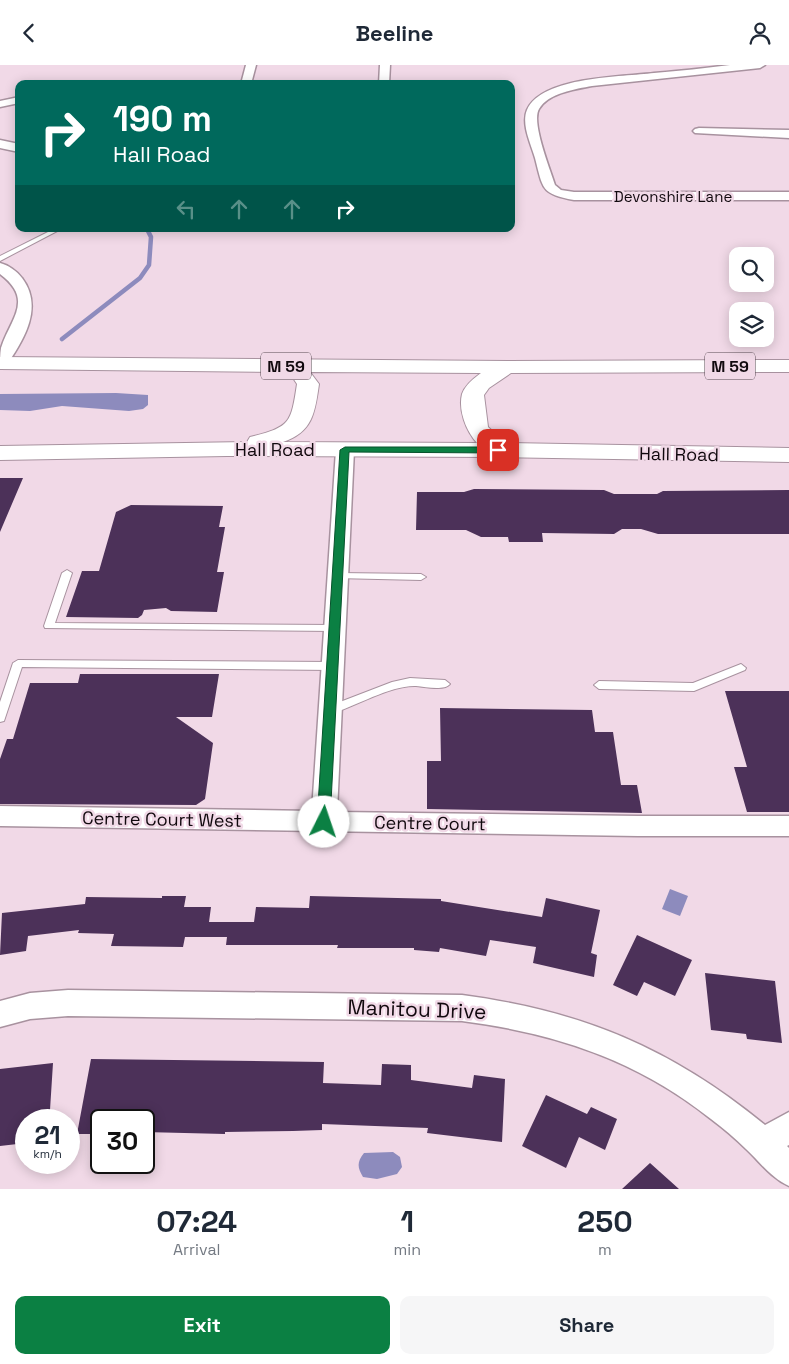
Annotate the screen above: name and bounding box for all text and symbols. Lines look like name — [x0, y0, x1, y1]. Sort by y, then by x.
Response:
icon: back — [15, 19, 43, 47]
text: Beeline — [356, 19, 433, 47]
icon: person — [746, 19, 774, 47]
text: 190 m — [113, 97, 212, 141]
icon: right — [30, 100, 95, 165]
text: Hall Road — [113, 140, 211, 168]
street label: Devonshire Lane — [614, 187, 732, 206]
icon: left — [172, 195, 200, 223]
icon: ahead — [225, 195, 253, 223]
icon: ahead — [278, 195, 306, 223]
icon: right — [331, 195, 359, 223]
map controls — [729, 247, 774, 347]
button: search — [729, 247, 774, 292]
button: layers — [729, 302, 774, 347]
road number: M 59 — [261, 353, 311, 379]
road number: M 59 — [705, 353, 755, 379]
pin — [477, 429, 519, 471]
icon: arrive — [484, 436, 512, 464]
street label: Hall Road — [235, 438, 315, 461]
street label: Hall Road — [639, 442, 719, 466]
position arrow — [297, 795, 349, 847]
street label: Centre Court West — [82, 806, 242, 832]
street label: Centre Court — [374, 811, 486, 835]
street label: Manitou Drive — [347, 993, 487, 1025]
speed limit sign: 30 — [90, 1109, 155, 1174]
text: 21 — [34, 1119, 61, 1151]
text: km/h — [33, 1146, 62, 1162]
text: 07:24 — [156, 1202, 237, 1241]
text: 1 — [400, 1202, 414, 1241]
text: 250 — [577, 1202, 633, 1241]
text: Arrival — [173, 1239, 221, 1260]
text: min — [394, 1239, 421, 1260]
text: m — [598, 1239, 612, 1260]
button: Exit — [15, 1296, 390, 1354]
button: Share — [400, 1296, 774, 1354]

